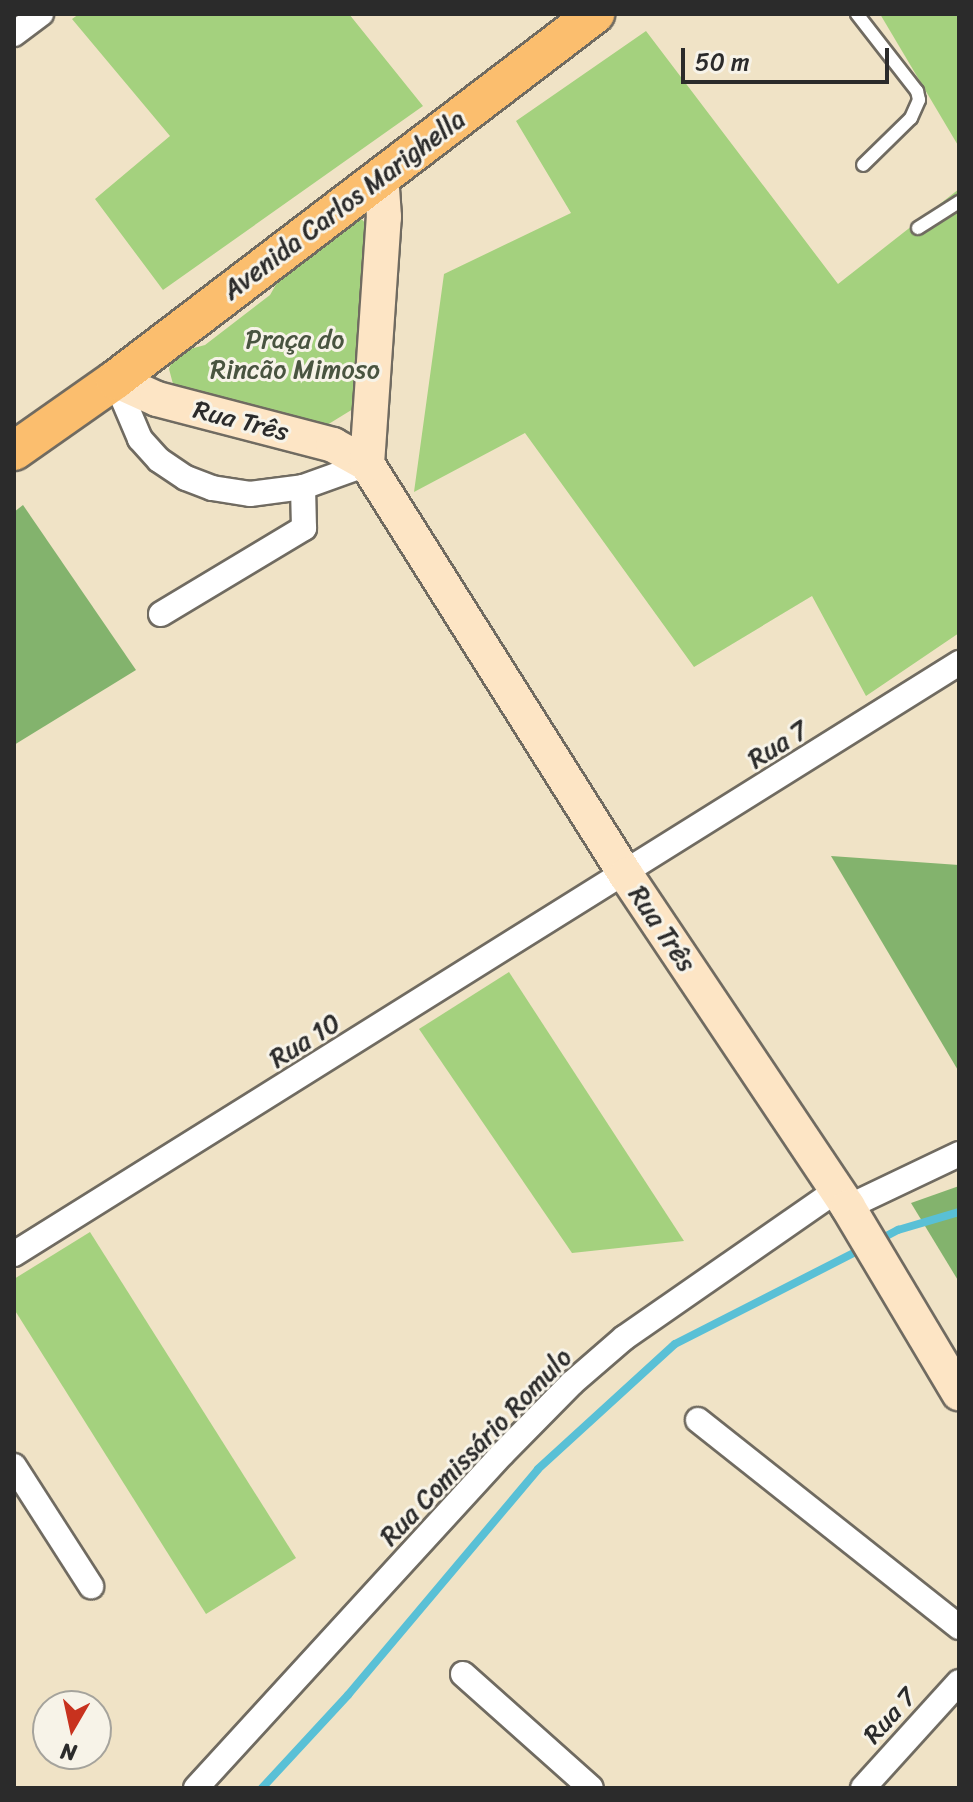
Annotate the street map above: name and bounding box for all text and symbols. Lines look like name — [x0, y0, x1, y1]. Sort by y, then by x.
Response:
scale bar — [685, 32, 893, 82]
text: 50 m — [695, 41, 750, 83]
street label: Avenida Carlos Marighella — [217, 104, 471, 306]
park label: Praça do Rincão Mimoso — [210, 324, 380, 386]
street label: Rua Três — [190, 394, 292, 448]
street label: Rua 7 — [742, 715, 814, 775]
street label: Rua Três — [622, 880, 702, 978]
street label: Rua 10 — [264, 1007, 346, 1075]
street label: Rua Comissário Romulo — [374, 1342, 578, 1552]
street label: Rua 7 — [857, 1682, 923, 1750]
north arrow — [32, 1690, 112, 1770]
text: N — [58, 1732, 79, 1773]

